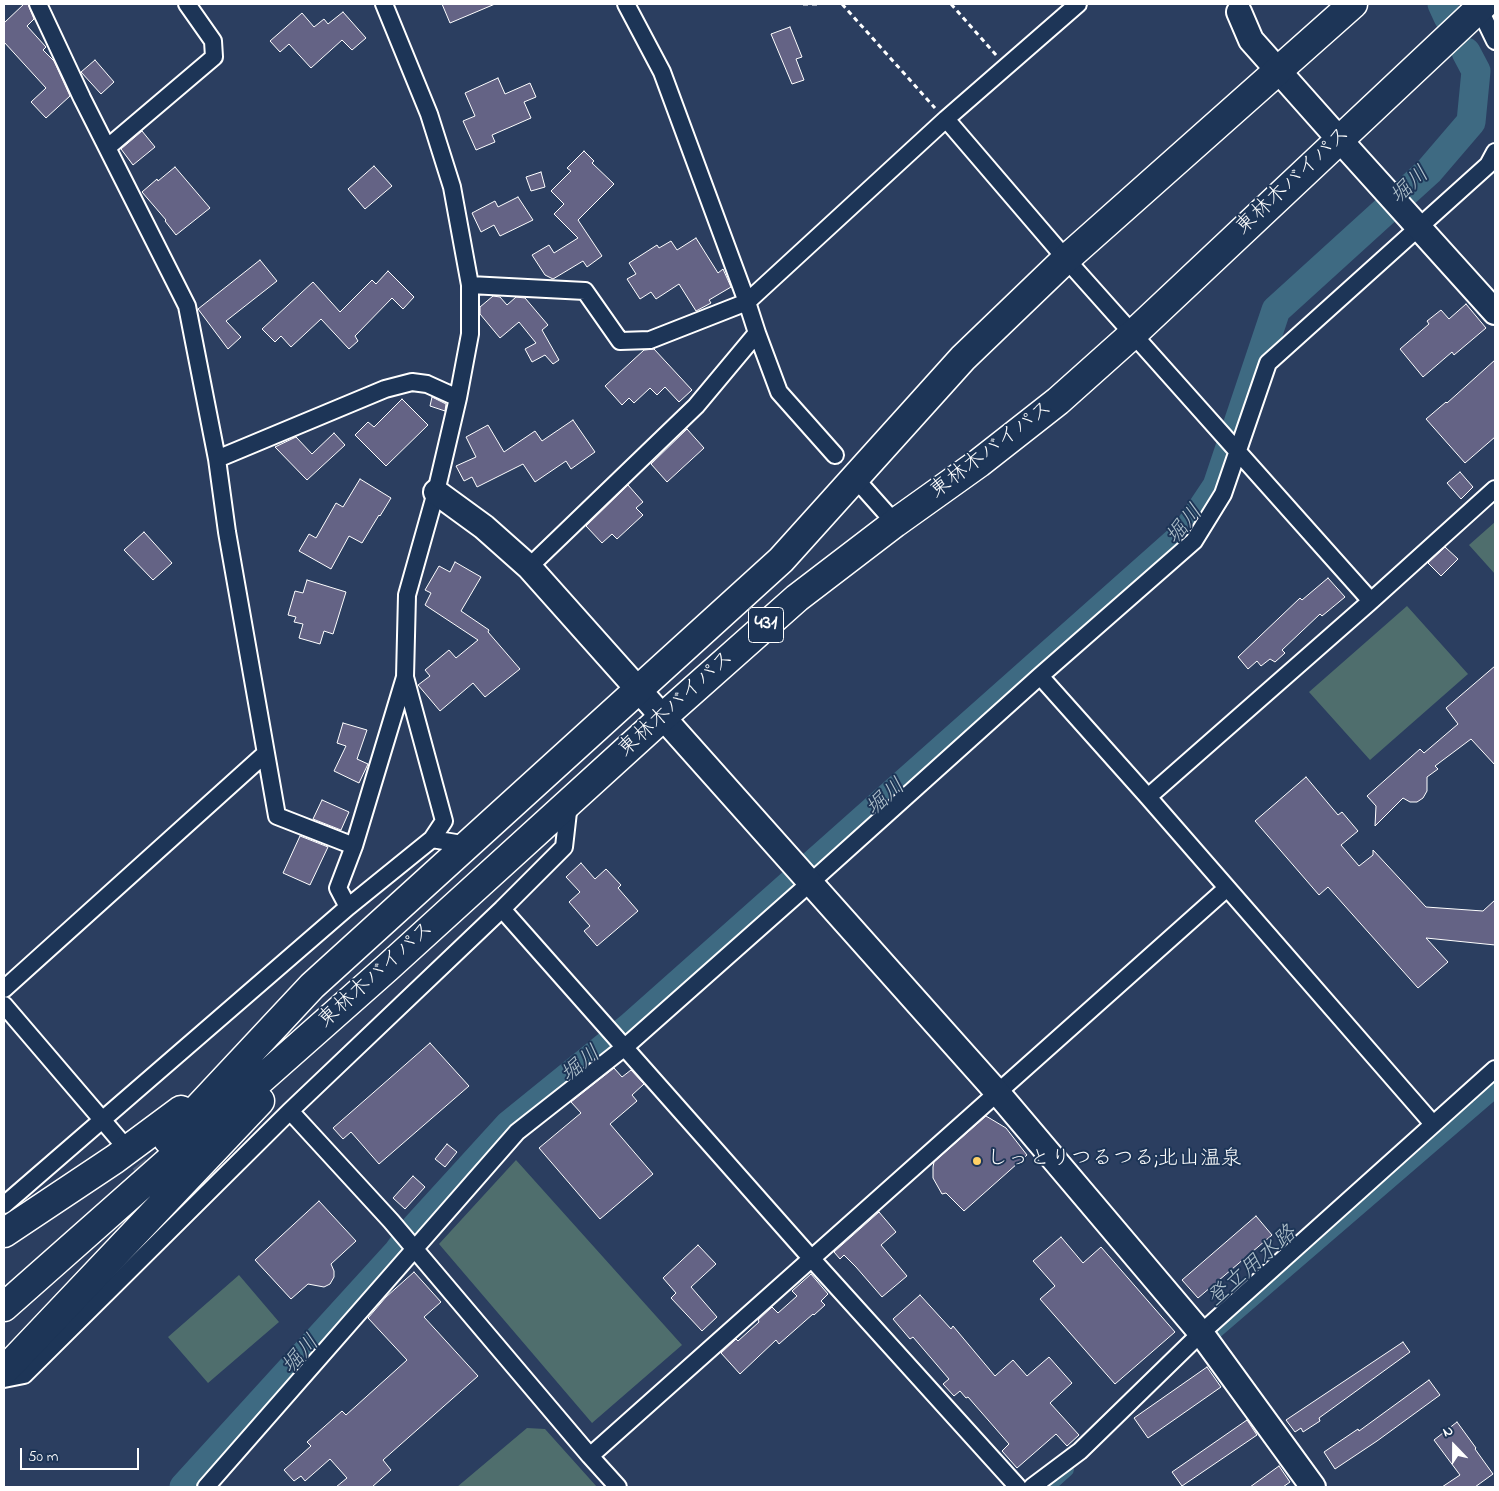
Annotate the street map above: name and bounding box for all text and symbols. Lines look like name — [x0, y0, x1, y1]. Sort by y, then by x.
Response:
street label: 東林木バイパス — [1232, 123, 1356, 241]
water label: 堀川 — [1386, 162, 1436, 212]
street label: 東林木バイパス — [926, 397, 1058, 505]
water label: 堀川 — [1162, 501, 1210, 551]
road number: 431 — [748, 608, 784, 642]
street label: 東林木バイパス — [614, 646, 740, 764]
water label: 堀川 — [862, 774, 912, 824]
street label: 東林木バイパス — [314, 917, 440, 1035]
water label: 堀川 — [557, 1042, 607, 1090]
place label: しっとりつるつる;北山温泉 — [987, 1148, 1242, 1174]
marker: しっとりつるつる;北山温泉 — [971, 1155, 983, 1167]
water label: 登立用水路 — [1203, 1222, 1303, 1314]
water label: 堀川 — [277, 1331, 327, 1381]
text: N — [1440, 1420, 1457, 1443]
north arrow — [1429, 1421, 1479, 1471]
scale bar — [22, 1438, 141, 1470]
text: 50 m — [28, 1446, 58, 1468]

